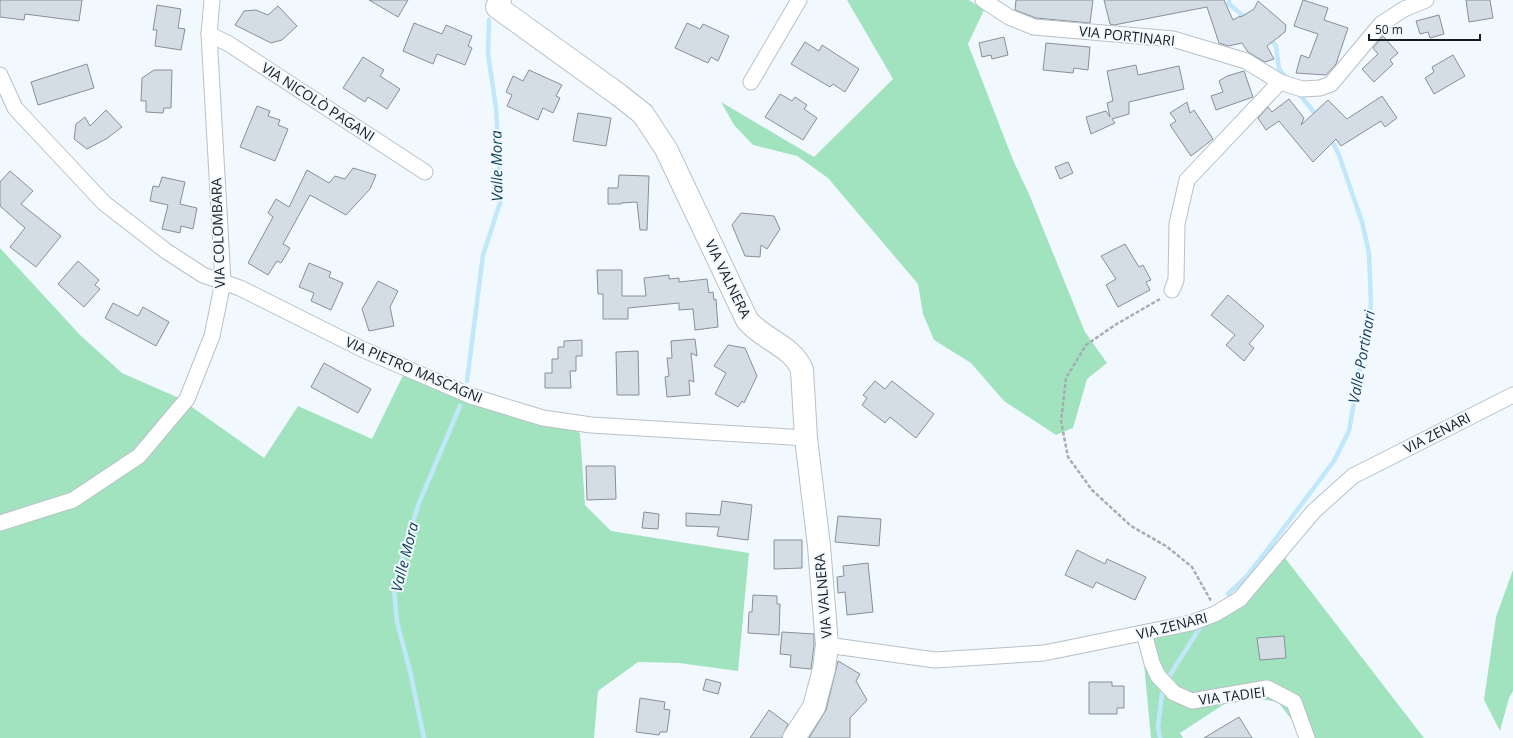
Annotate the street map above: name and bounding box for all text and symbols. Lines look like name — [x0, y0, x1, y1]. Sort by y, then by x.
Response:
scale bar — [1369, 16, 1480, 42]
street label: VIA PORTINARI — [1078, 21, 1176, 50]
text: 50 m — [1375, 21, 1403, 38]
street label: VIA NICOLÒ PAGANI — [258, 58, 379, 145]
water label: Valle Mora — [485, 130, 507, 202]
street label: VIA COLOMBARA — [206, 177, 229, 289]
street label: VIA VALNERA — [701, 236, 756, 321]
water label: Valle Portinari — [1343, 309, 1379, 405]
street label: VIA PIETRO MASCAGNI — [343, 332, 486, 407]
street label: VIA ZENARI — [1400, 408, 1473, 457]
water label: Valle Mora — [386, 519, 422, 594]
street label: VIA VALNERA — [809, 553, 836, 639]
street label: VIA ZENARI — [1134, 608, 1209, 644]
street label: VIA TADIEI — [1197, 682, 1266, 709]

